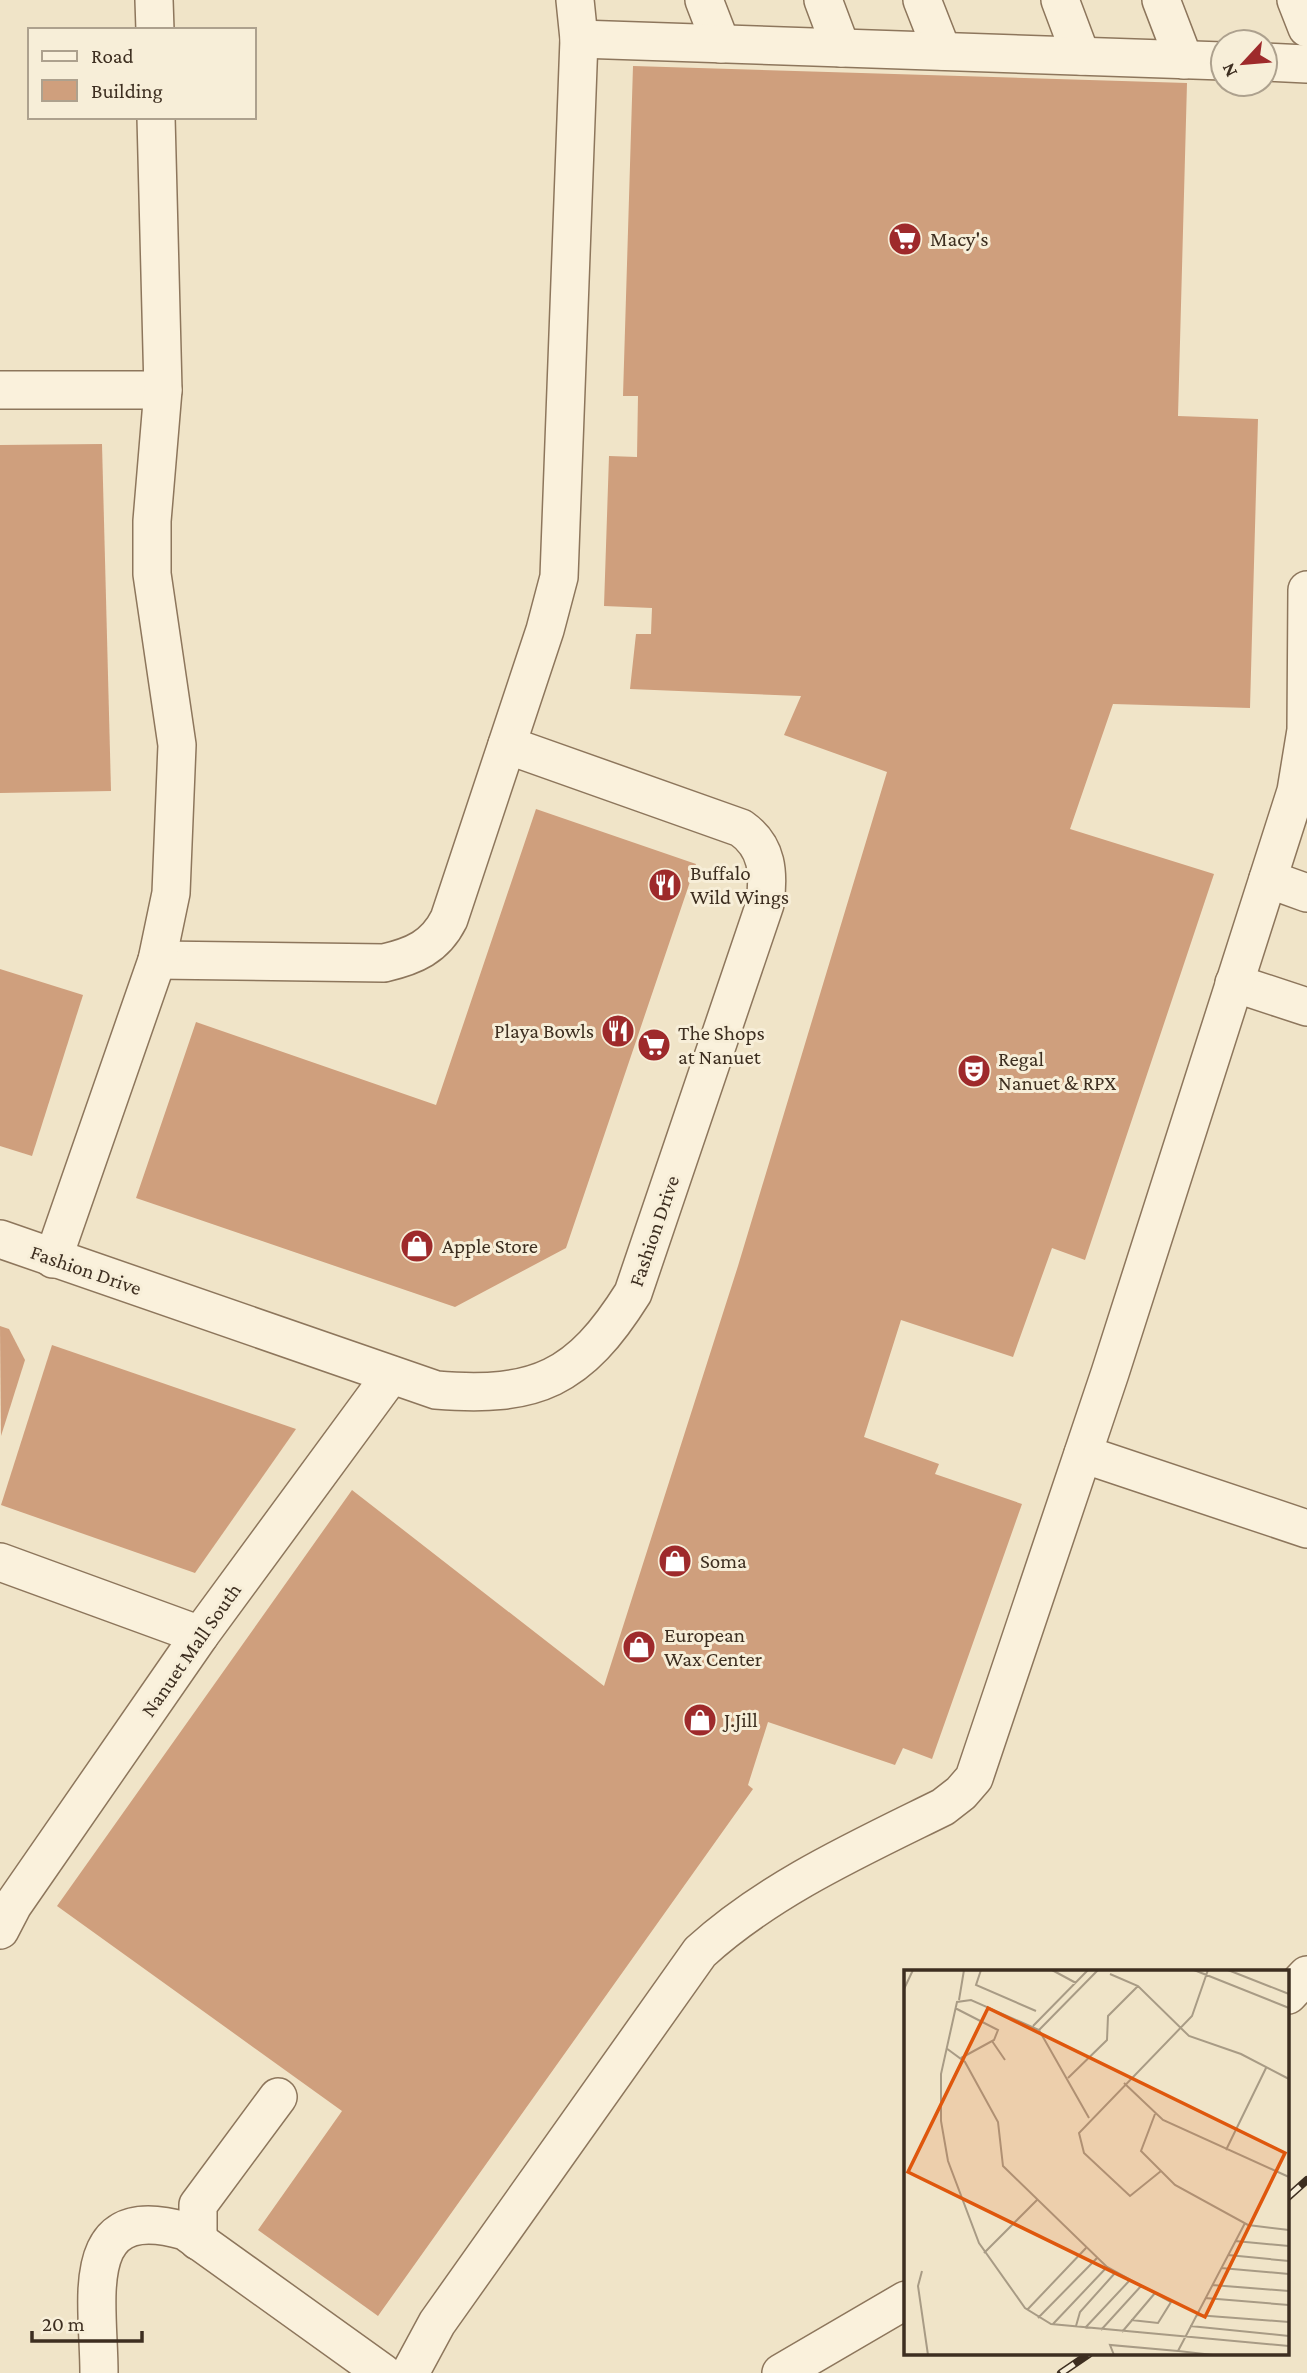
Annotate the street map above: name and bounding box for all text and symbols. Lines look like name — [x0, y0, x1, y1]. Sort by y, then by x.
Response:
legend — [28, 28, 256, 119]
north arrow — [1209, 28, 1279, 98]
text: Road — [91, 44, 134, 68]
text: N — [1217, 60, 1241, 81]
text: Building — [91, 79, 163, 103]
supermarket icon: Macy's — [886, 220, 924, 258]
place label: Macy's — [930, 227, 989, 251]
place label: Buffalo Wild Wings — [690, 861, 789, 909]
restaurant icon: Buffalo Wild Wings — [646, 866, 684, 904]
restaurant icon: Playa Bowls — [599, 1012, 637, 1050]
place label: Playa Bowls — [494, 1019, 594, 1043]
place label: The Shops at Nanuet — [678, 1021, 765, 1069]
supermarket icon: The Shops at Nanuet — [635, 1026, 673, 1064]
place label: Regal Nanuet & RPX — [998, 1047, 1116, 1095]
theatre icon: Regal Nanuet & RPX — [955, 1052, 993, 1090]
street label: Fashion Drive — [624, 1172, 684, 1290]
shop icon: Apple Store — [398, 1227, 436, 1265]
place label: Apple Store — [442, 1234, 538, 1258]
street label: Fashion Drive — [27, 1240, 145, 1300]
shop icon: Soma — [656, 1542, 694, 1580]
place label: Soma — [700, 1549, 747, 1573]
street label: Nanuet Mall South — [136, 1579, 246, 1721]
place label: European Wax Center — [664, 1623, 763, 1671]
shop icon: European Wax Center — [620, 1628, 658, 1666]
shop icon: J.Jill — [681, 1701, 719, 1739]
place label: J.Jill — [722, 1708, 758, 1732]
inset map — [904, 1970, 1290, 2356]
scale bar — [32, 2300, 142, 2344]
text: 20 m — [42, 2312, 85, 2336]

